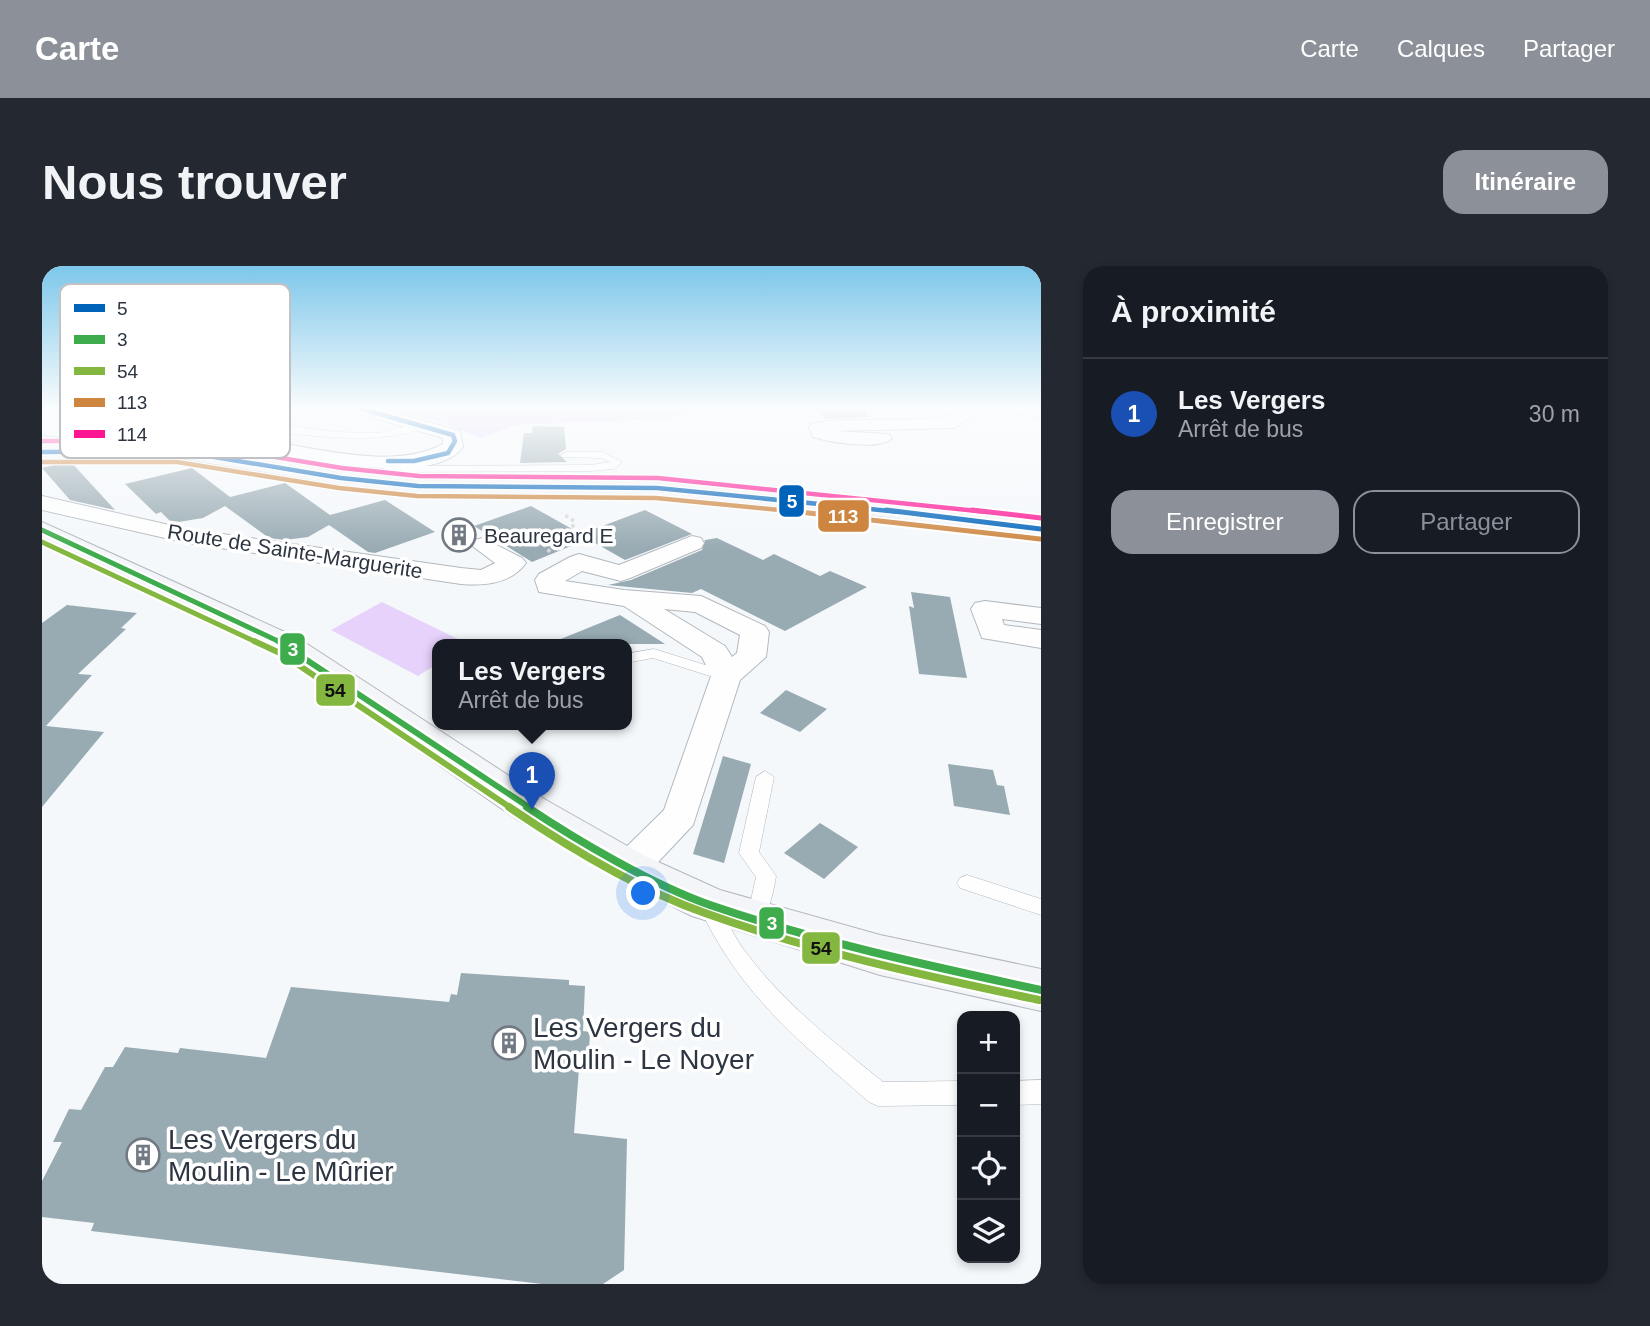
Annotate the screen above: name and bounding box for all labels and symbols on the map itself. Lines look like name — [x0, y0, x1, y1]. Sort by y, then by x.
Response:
legend — [60, 284, 290, 458]
text: 5 — [117, 298, 128, 319]
text: 3 — [117, 329, 128, 350]
text: 54 — [117, 361, 139, 382]
text: 113 — [117, 392, 147, 413]
text: 114 — [117, 424, 148, 445]
line badge: 5 — [778, 484, 805, 518]
text: 5 — [787, 491, 798, 512]
line badge: 113 — [817, 499, 870, 533]
text: 113 — [828, 506, 858, 527]
building icon: Beauregard E — [440, 516, 478, 554]
street label: Route de Sainte-Marguerite — [166, 519, 424, 583]
place label: Beauregard E — [484, 524, 614, 547]
line badge: 3 — [279, 632, 306, 666]
text: 3 — [288, 639, 298, 660]
line badge: 54 — [315, 673, 356, 707]
text: 54 — [324, 680, 346, 701]
pin: 1 — [509, 752, 555, 810]
your location — [626, 876, 660, 910]
line badge: 3 — [758, 906, 785, 940]
text: 3 — [767, 913, 777, 934]
line badge: 54 — [801, 931, 841, 965]
text: 54 — [810, 938, 832, 959]
place label: Les Vergers du Moulin - Le Noyer — [533, 1012, 754, 1075]
building icon: Les Vergers du Moulin - Le Noyer — [490, 1024, 528, 1062]
place label: Les Vergers du Moulin - Le Mûrier — [168, 1124, 394, 1187]
building icon: Les Vergers du Moulin - Le Mûrier — [124, 1136, 162, 1174]

